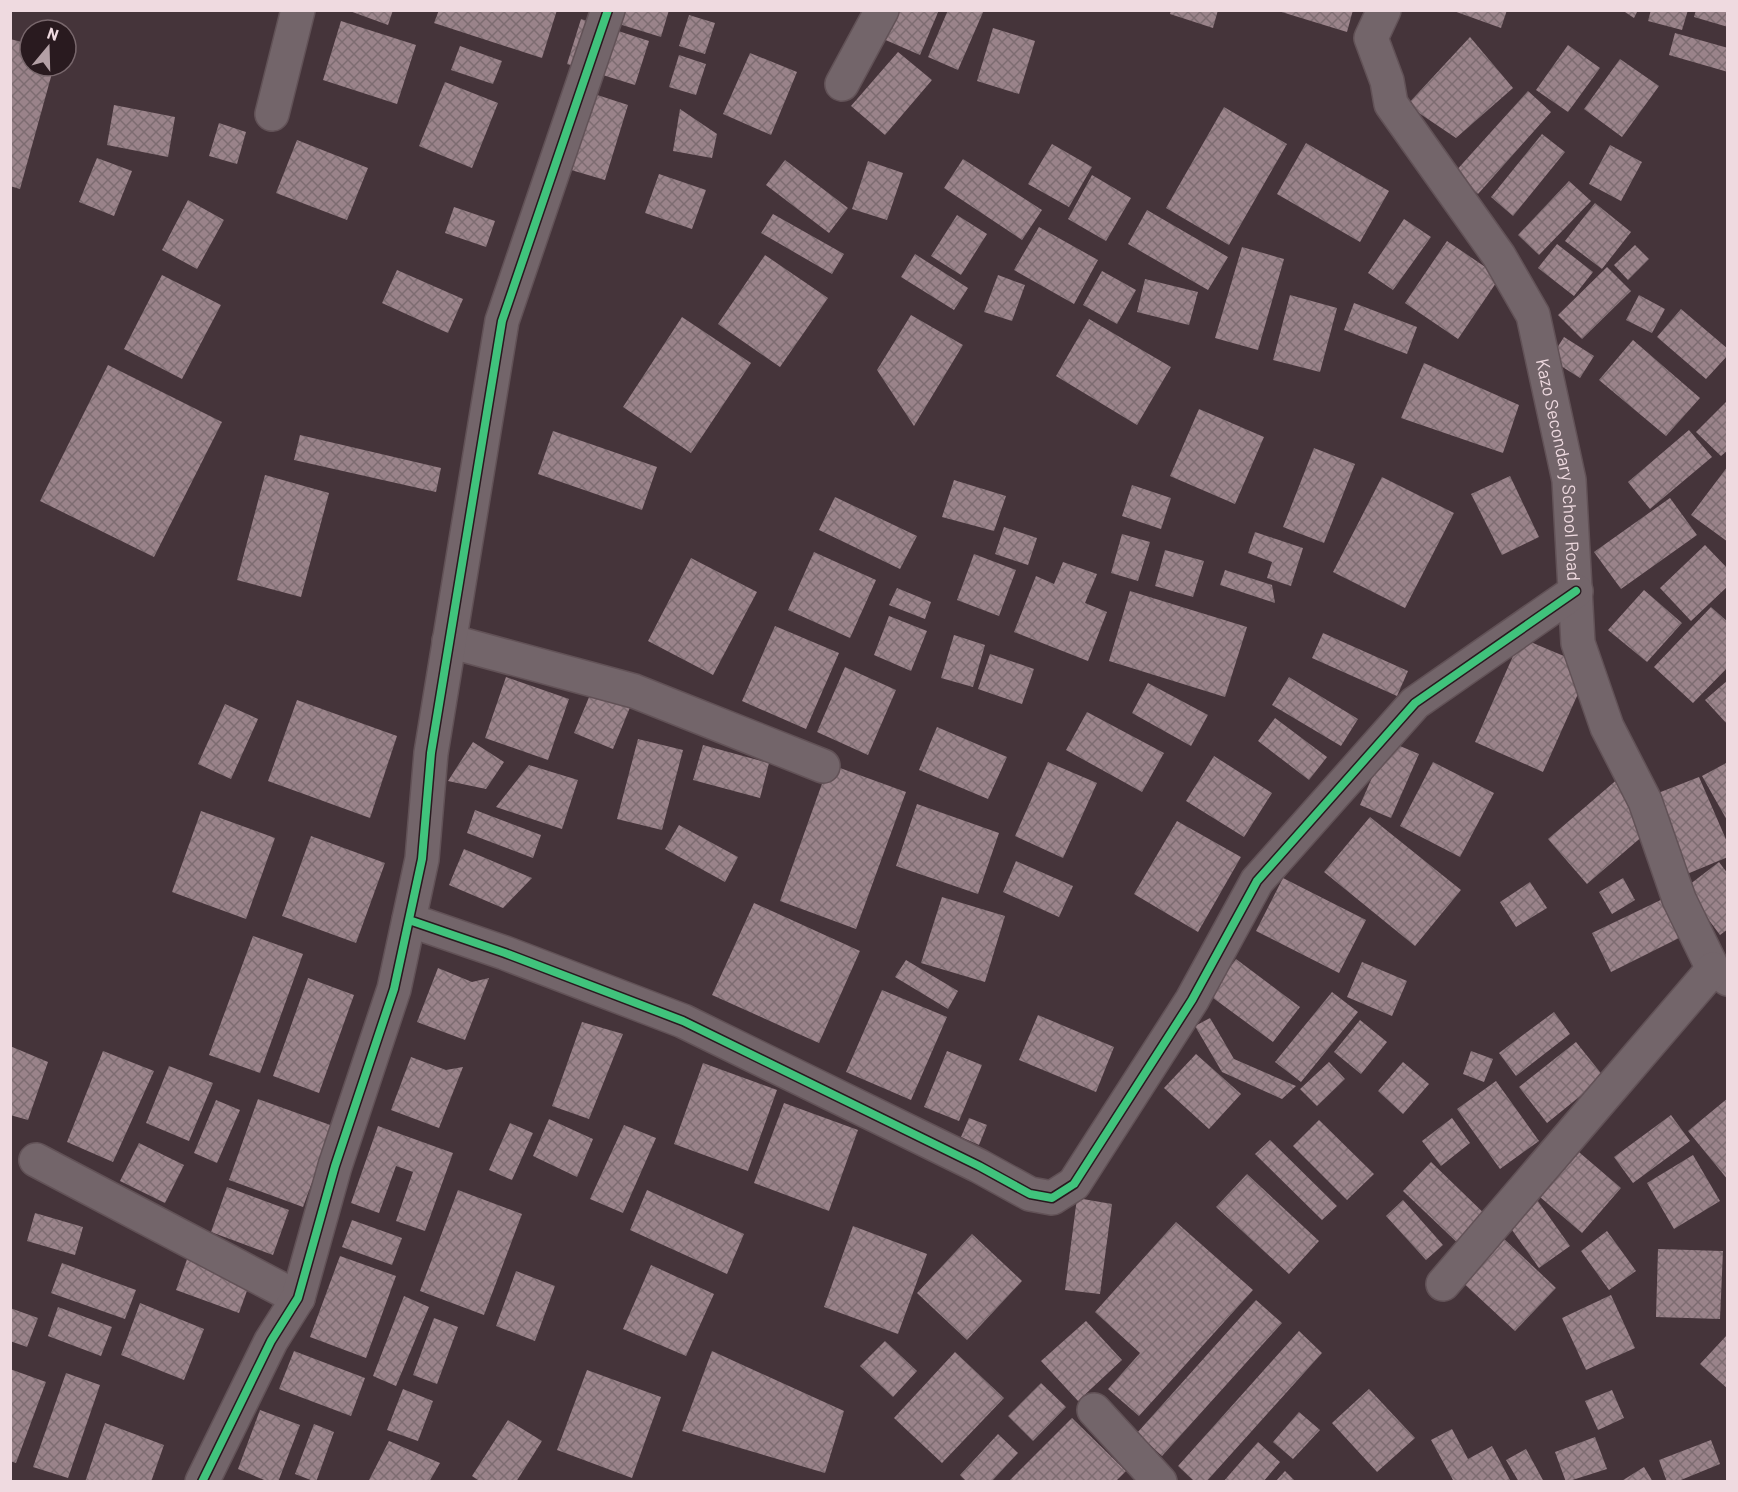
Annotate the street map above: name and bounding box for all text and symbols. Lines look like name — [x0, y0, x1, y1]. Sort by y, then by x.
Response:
north arrow — [18, 18, 78, 78]
text: N — [45, 23, 61, 44]
street label: Kazo Secondary School Road — [1532, 356, 1586, 581]

